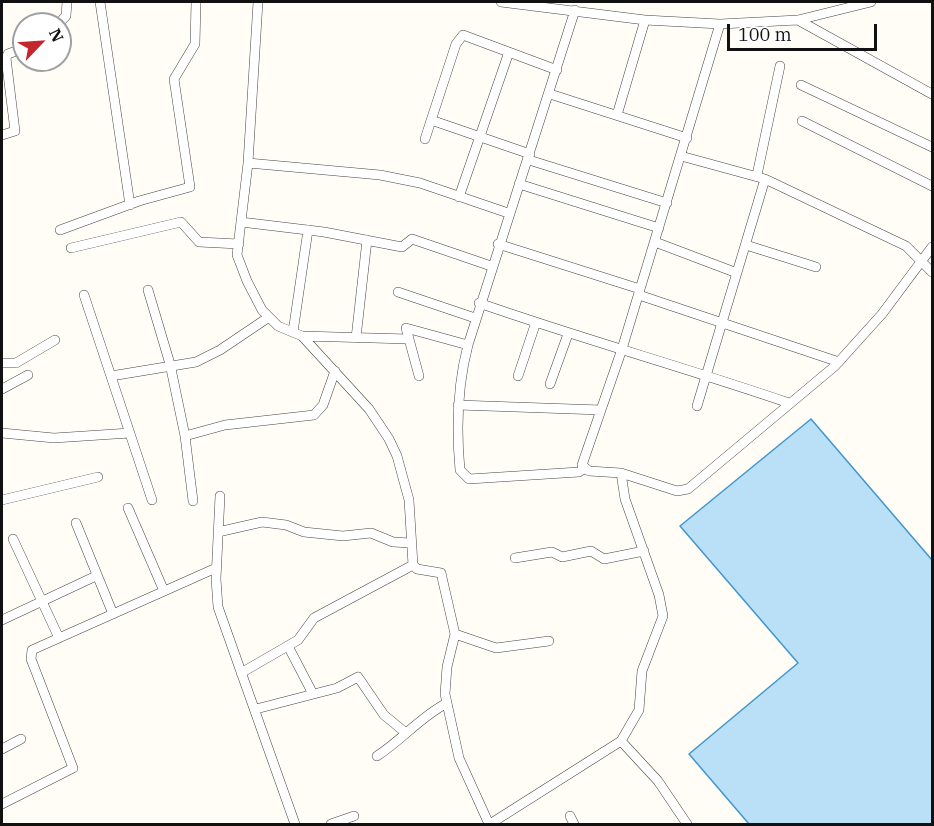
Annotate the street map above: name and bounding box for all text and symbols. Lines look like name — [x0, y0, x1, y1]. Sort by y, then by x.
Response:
north arrow — [12, 12, 72, 72]
scale bar — [730, 12, 880, 50]
text: 100 m — [738, 23, 792, 46]
text: N — [45, 25, 68, 45]

